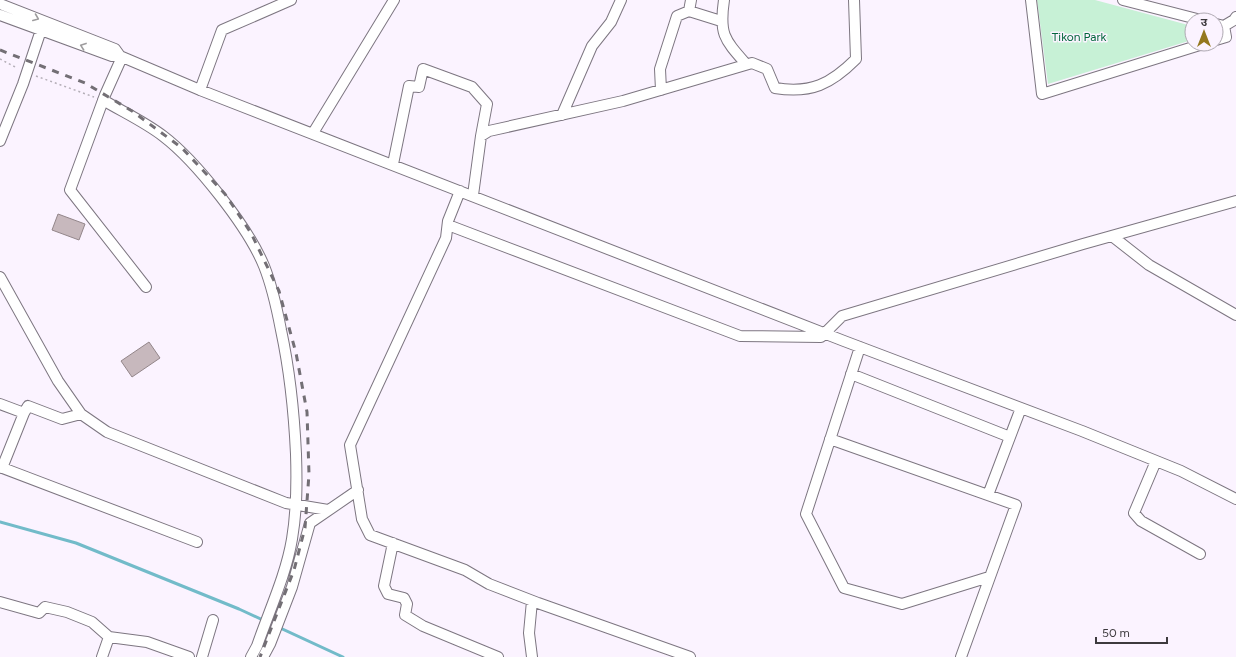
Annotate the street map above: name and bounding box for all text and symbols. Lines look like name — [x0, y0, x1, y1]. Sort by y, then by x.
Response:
north arrow — [1184, 12, 1224, 52]
one-way arrow — [33, 13, 40, 21]
text: उ — [1201, 16, 1208, 29]
park label: Tikon Park — [1052, 30, 1106, 44]
one-way arrow — [79, 42, 86, 50]
scale bar — [1096, 619, 1167, 645]
text: 50 m — [1102, 626, 1130, 640]

